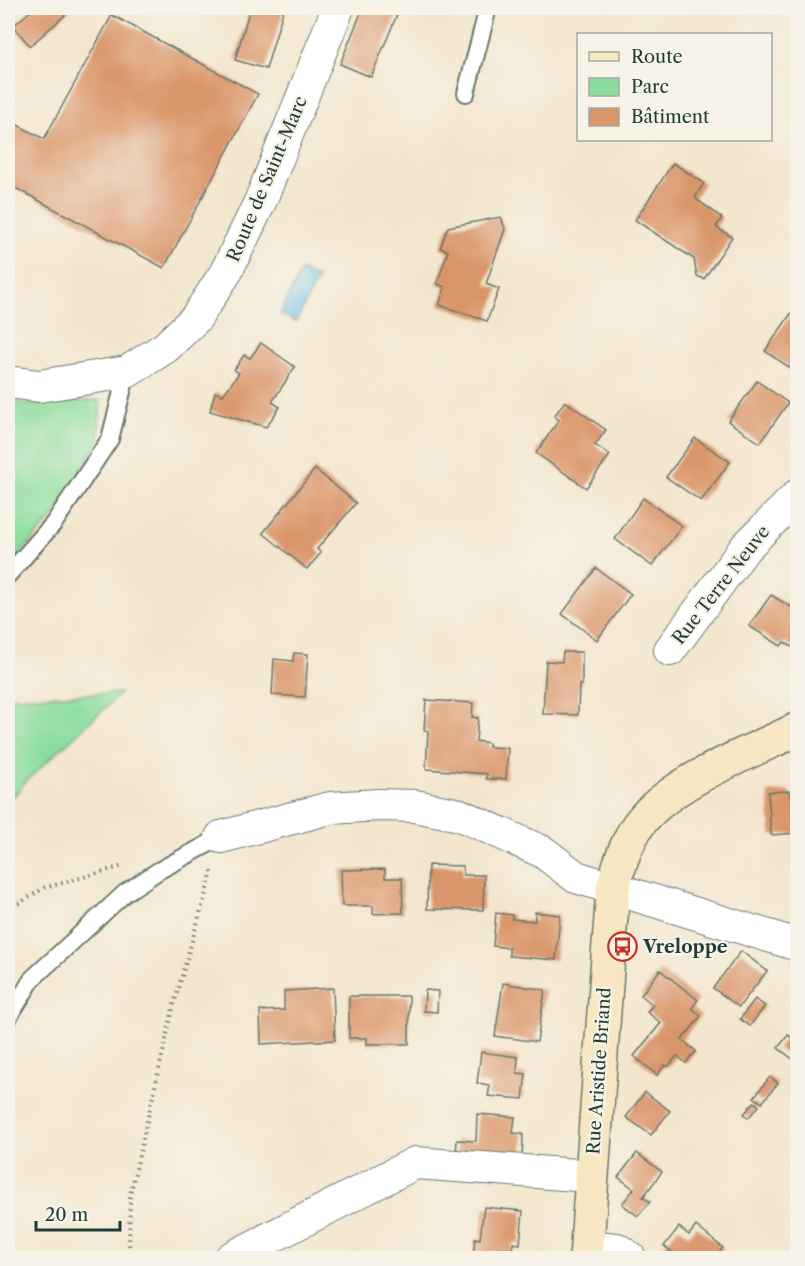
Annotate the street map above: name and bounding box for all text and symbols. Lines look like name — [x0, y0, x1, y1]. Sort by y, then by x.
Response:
legend — [577, 33, 772, 141]
text: Route — [631, 46, 683, 68]
text: Parc — [631, 76, 669, 98]
street label: Route de Saint-Marc — [222, 93, 312, 265]
text: Bâtiment — [631, 106, 710, 128]
street label: Rue Terre Neuve — [668, 521, 774, 649]
bus stop icon: Vreloppe — [606, 931, 638, 963]
place label: Vreloppe — [642, 936, 728, 958]
street label: Rue Aristide Briand — [582, 987, 616, 1155]
scale bar — [36, 1194, 120, 1232]
text: 20 m — [45, 1204, 89, 1226]

